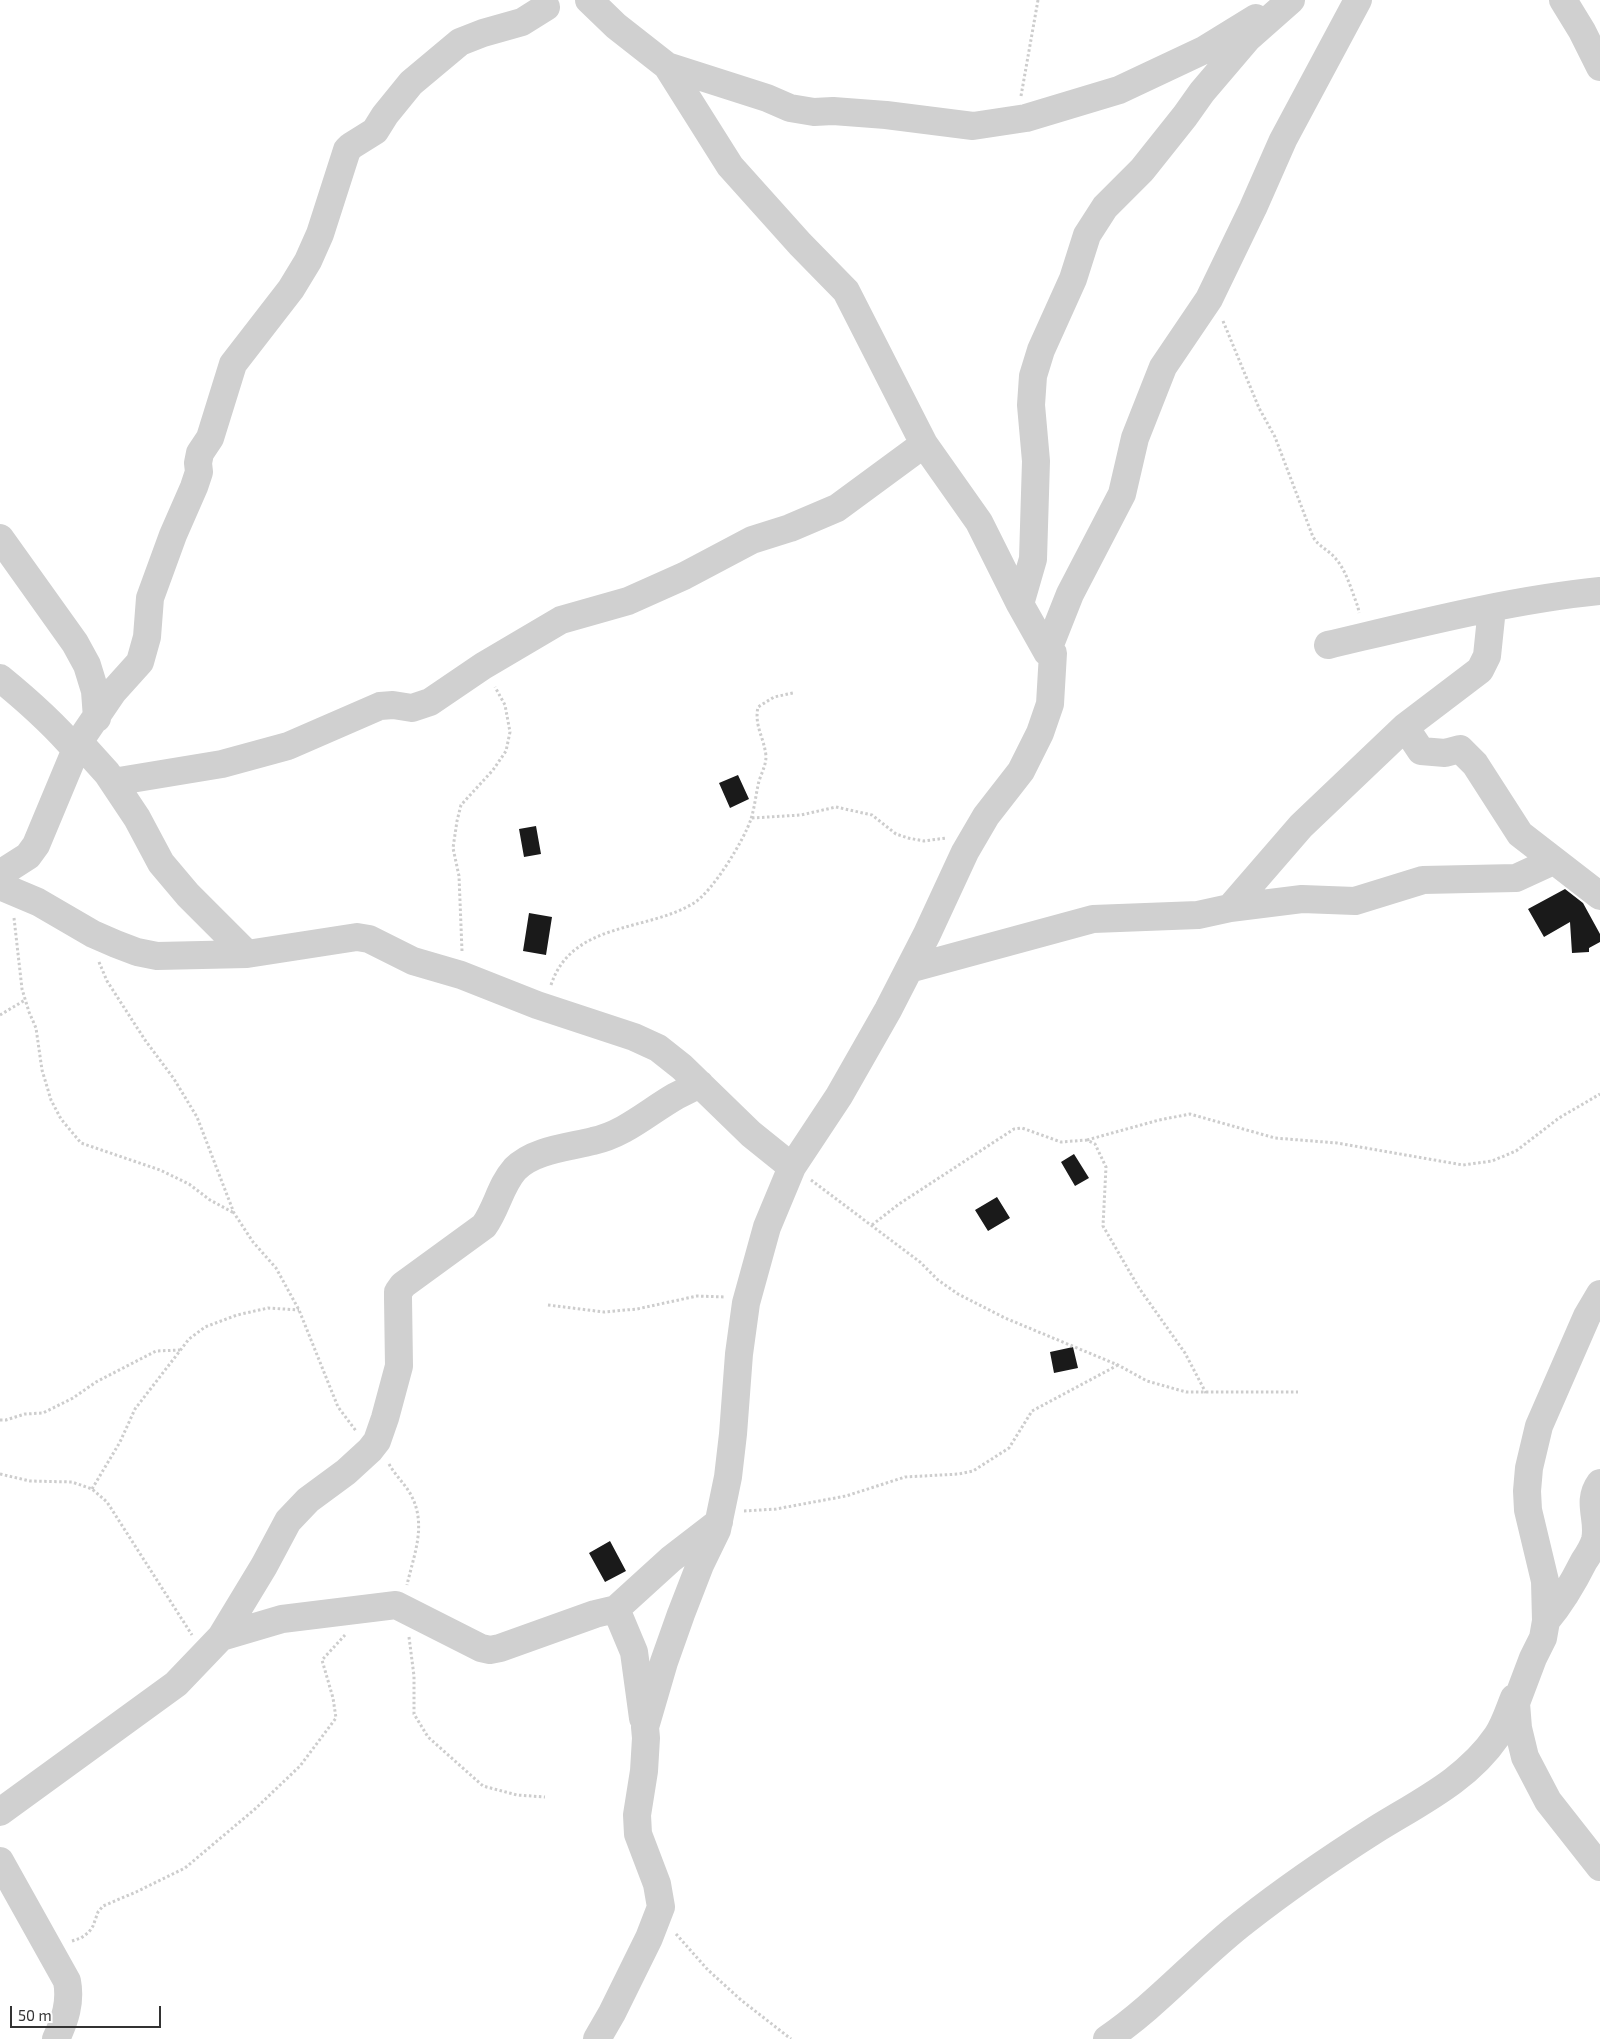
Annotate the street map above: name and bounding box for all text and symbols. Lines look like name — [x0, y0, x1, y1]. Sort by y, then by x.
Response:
scale bar — [12, 1996, 164, 2028]
text: 50 m — [18, 2006, 52, 2024]

